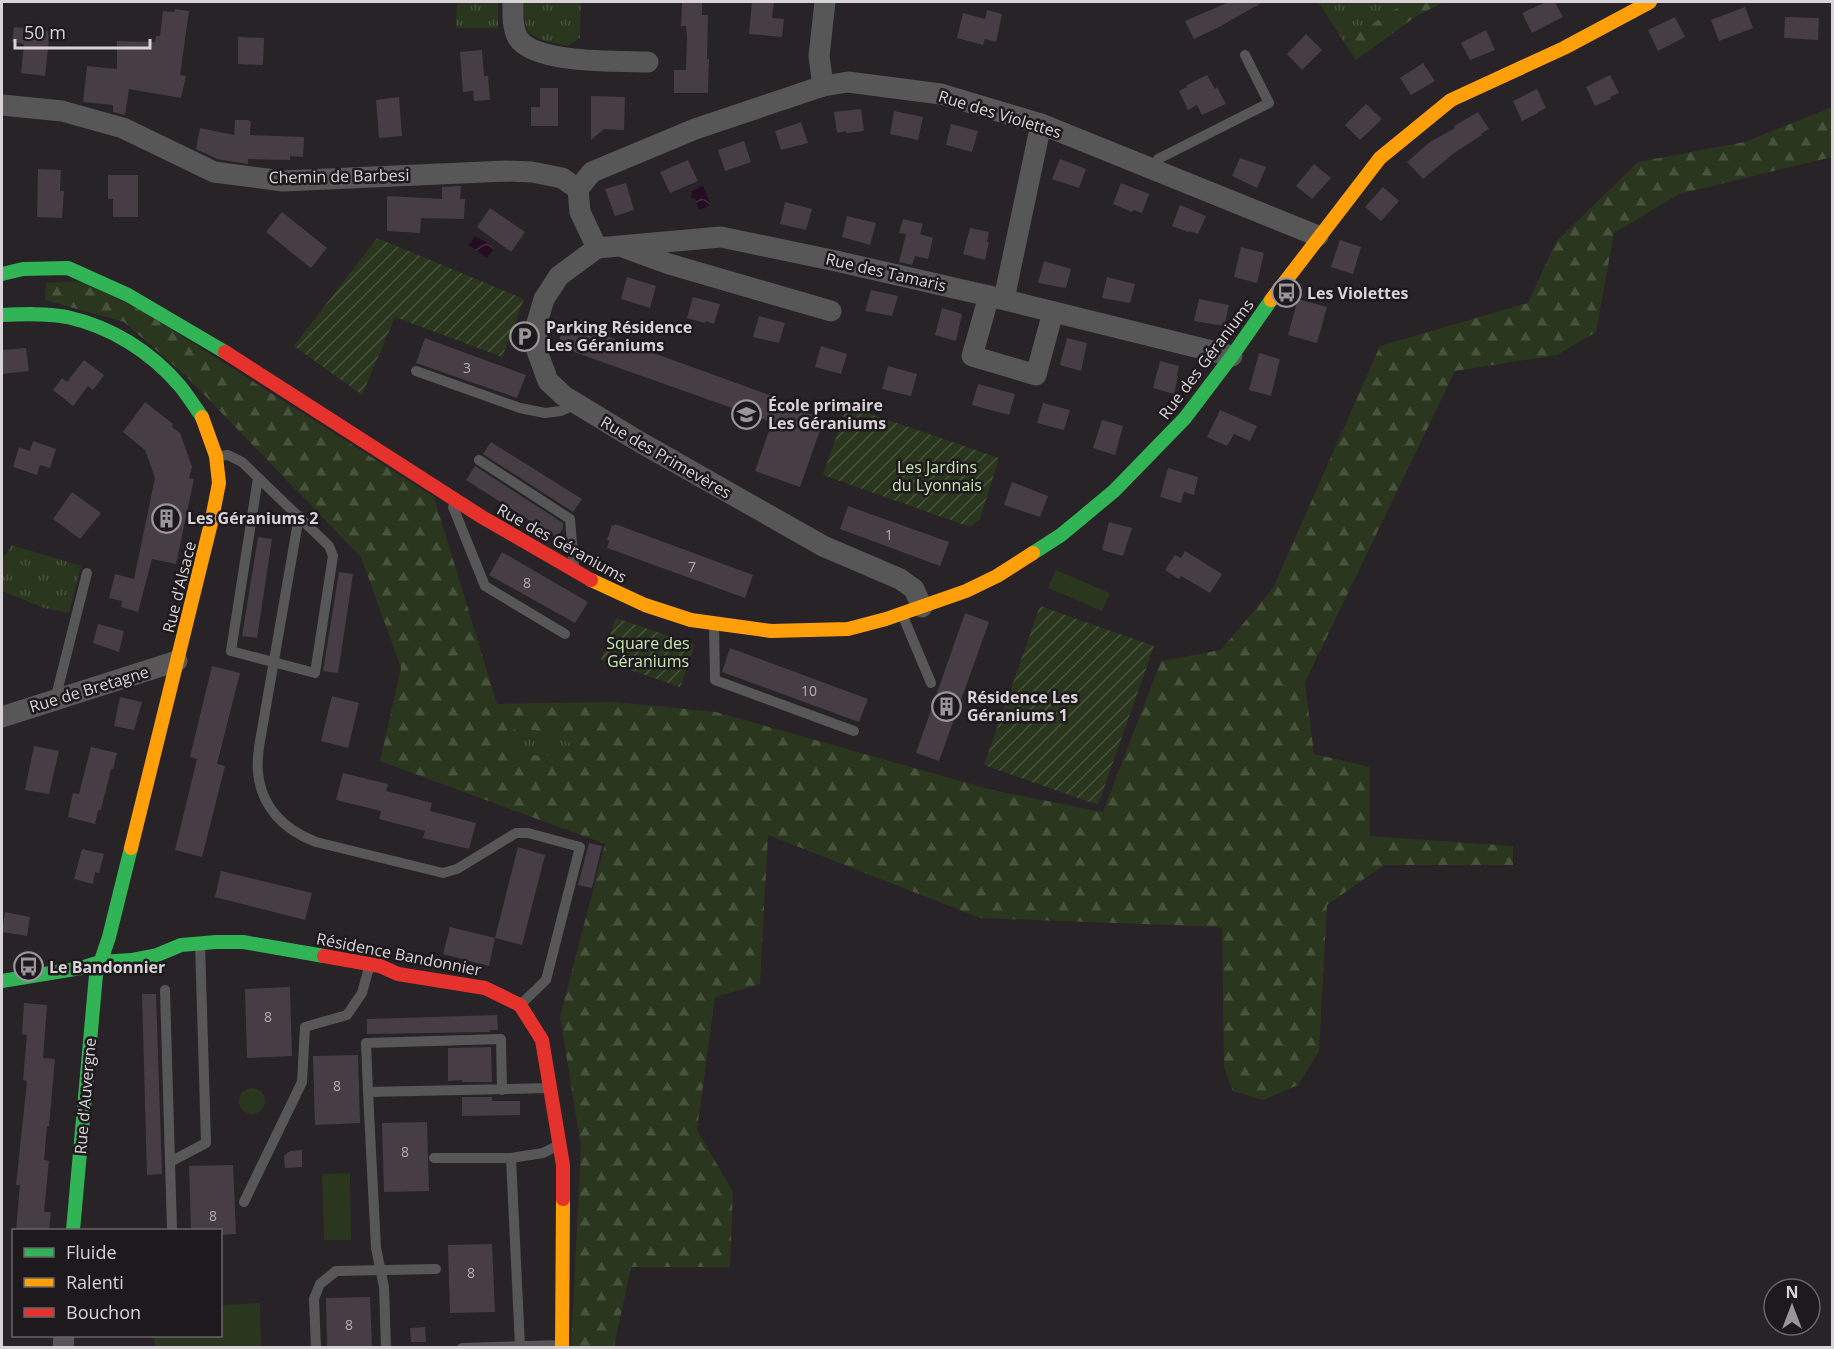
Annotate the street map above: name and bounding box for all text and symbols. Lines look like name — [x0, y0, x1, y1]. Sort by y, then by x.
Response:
scale bar — [15, 12, 150, 50]
text: 50 m — [24, 20, 66, 44]
street label: Rue des Violettes — [936, 85, 1064, 143]
street label: Chemin de Barbesi — [268, 164, 410, 188]
street label: Rue des Tamaris — [824, 247, 948, 297]
bus stop icon: Les Violettes — [1270, 277, 1302, 309]
place label: Les Violettes — [1307, 282, 1408, 304]
street label: Rue des Géraniums — [1153, 294, 1259, 424]
place label: Parking Résidence Les Géraniums — [546, 316, 692, 356]
parking icon: Parking Résidence Les Géraniums — [509, 320, 541, 352]
house number: 3 — [463, 358, 471, 377]
place label: École primaire Les Géraniums — [768, 394, 886, 434]
school or university icon: École primaire Les Géraniums — [731, 398, 763, 430]
street label: Rue des Primevères — [597, 411, 735, 503]
park label: Les Jardins du Lyonnais — [892, 456, 982, 496]
street label: Rue des Géraniums — [493, 498, 631, 588]
building icon: Les Géraniums 2 — [150, 502, 182, 534]
place label: Les Géraniums 2 — [187, 507, 318, 529]
house number: 1 — [885, 525, 893, 544]
street label: Rue d'Alsace — [157, 539, 201, 635]
house number: 7 — [688, 557, 696, 576]
house number: 8 — [523, 573, 531, 592]
park label: Square des Géraniums — [606, 632, 690, 672]
street label: Rue de Bretagne — [27, 660, 151, 718]
house number: 10 — [801, 681, 817, 700]
place label: Résidence Les Géraniums 1 — [967, 686, 1078, 726]
building icon: Résidence Les Géraniums 1 — [930, 690, 962, 722]
street label: Résidence Bandonnier — [315, 927, 484, 981]
bus stop icon: Le Bandonnier — [12, 951, 44, 983]
place label: Le Bandonnier — [49, 956, 165, 978]
house number: 8 — [264, 1007, 272, 1026]
street label: Rue d'Auvergne — [69, 1037, 101, 1155]
house number: 8 — [333, 1076, 341, 1095]
house number: 8 — [401, 1142, 409, 1161]
house number: 8 — [209, 1206, 217, 1225]
legend — [12, 1229, 222, 1337]
text: Fluide — [66, 1240, 117, 1264]
house number: 8 — [467, 1263, 475, 1282]
text: Ralenti — [66, 1270, 124, 1294]
north arrow — [1762, 1277, 1822, 1337]
text: N — [1785, 1281, 1799, 1303]
text: Bouchon — [66, 1300, 141, 1324]
house number: 8 — [345, 1315, 353, 1334]

